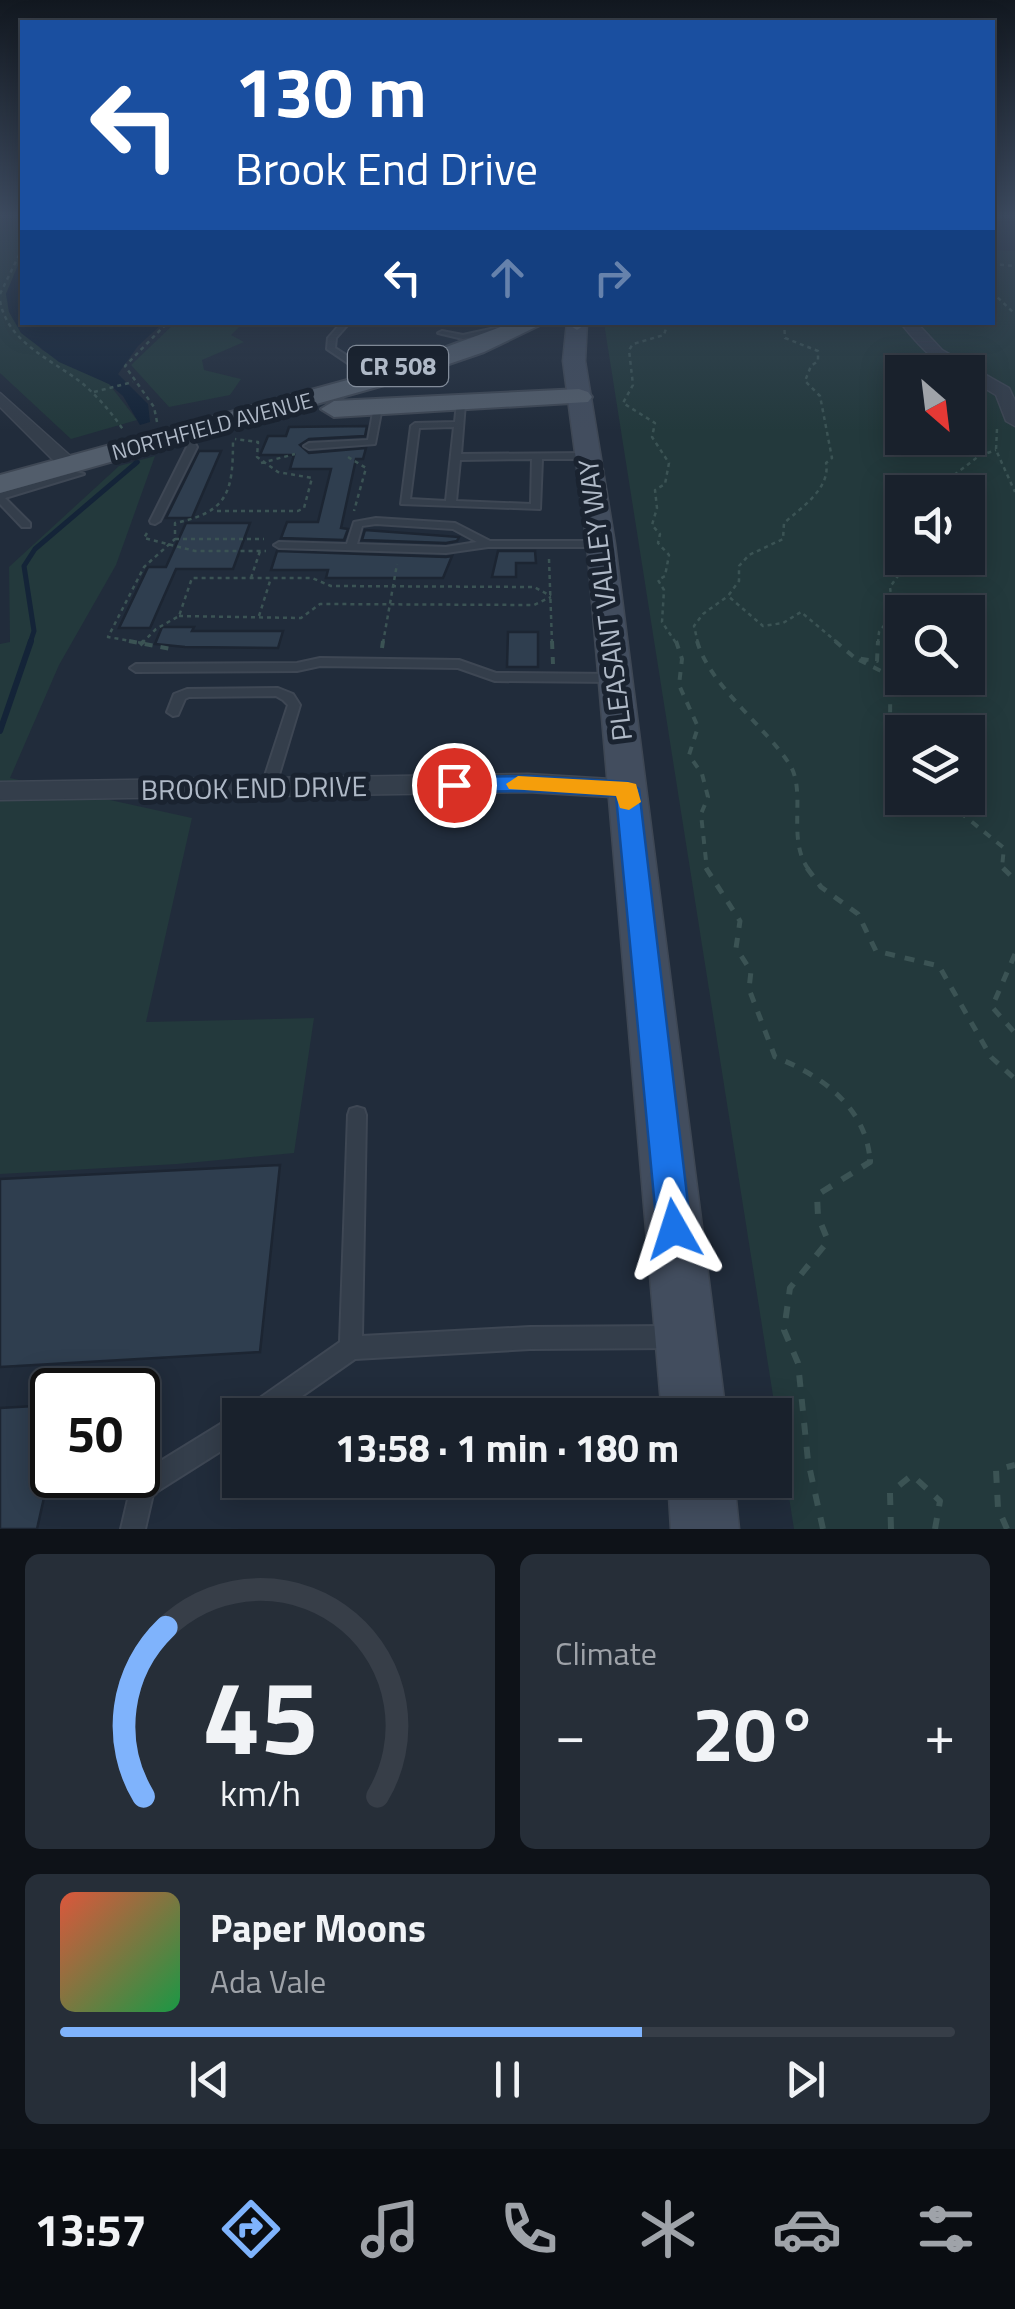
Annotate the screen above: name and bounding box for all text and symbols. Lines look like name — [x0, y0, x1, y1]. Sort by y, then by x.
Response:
text: 130 m — [235, 38, 427, 144]
icon: left — [70, 60, 200, 190]
text: Brook End Drive — [235, 134, 538, 202]
icon: left — [375, 250, 430, 305]
icon: ahead — [480, 250, 535, 305]
icon: right — [585, 250, 640, 305]
road number: CR 508 — [348, 346, 448, 386]
north arrow — [885, 355, 985, 455]
map controls — [885, 355, 985, 815]
street label: NORTHFIELD AVENUE — [108, 383, 316, 469]
street label: PLEASANT VALLEY WAY — [566, 457, 643, 743]
button: sound — [885, 475, 985, 575]
button: search — [885, 595, 985, 695]
button: layers — [885, 715, 985, 815]
pin — [412, 743, 497, 828]
icon: arrive — [427, 758, 482, 813]
street label: BROOK END DRIVE — [141, 764, 367, 811]
position arrow — [622, 1177, 726, 1281]
speed limit sign: 50 — [30, 1368, 160, 1498]
text: 13:58 · 1 min · 180 m — [335, 1419, 679, 1477]
text: Climate — [555, 1629, 657, 1677]
text: 45 — [202, 1636, 318, 1794]
text: 20° — [692, 1676, 818, 1790]
text: − — [555, 1692, 586, 1775]
text: + — [924, 1692, 955, 1775]
text: km/h — [220, 1765, 300, 1820]
text: Paper Moons — [210, 1899, 426, 1957]
text: Ada Vale — [210, 1957, 326, 2005]
icon: previous — [182, 2052, 237, 2107]
icon: pause — [480, 2052, 535, 2107]
icon: next — [778, 2052, 833, 2107]
icon: directions — [216, 2194, 286, 2264]
icon: music — [355, 2194, 425, 2264]
icon: phone — [494, 2194, 564, 2264]
icon: climate — [633, 2194, 703, 2264]
icon: car — [772, 2194, 842, 2264]
icon: filters — [911, 2194, 981, 2264]
text: 13:57 — [34, 2195, 147, 2263]

